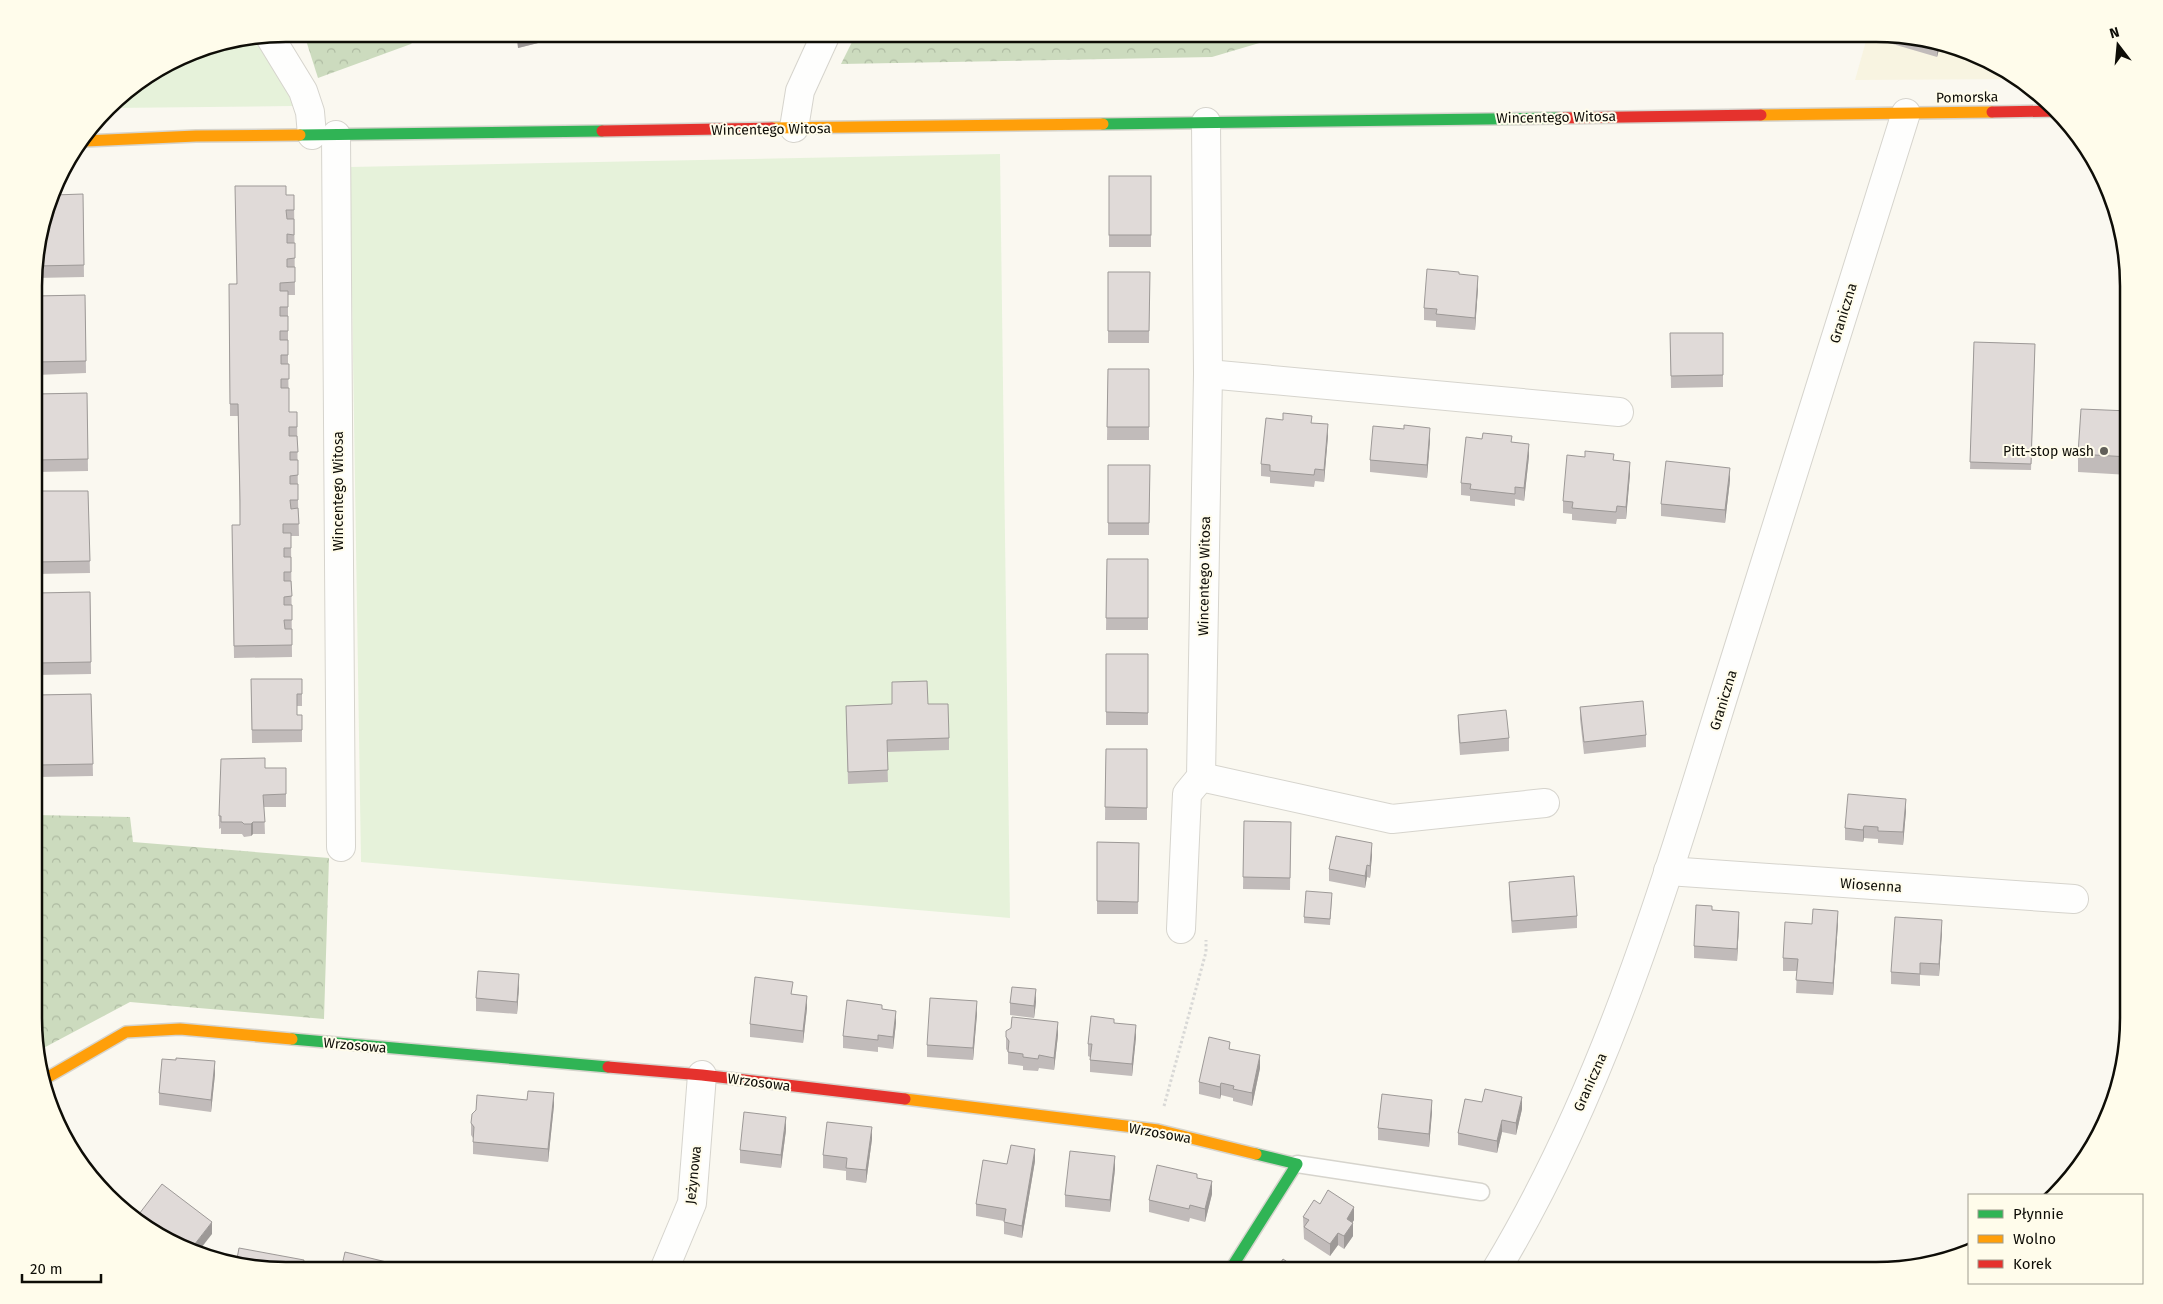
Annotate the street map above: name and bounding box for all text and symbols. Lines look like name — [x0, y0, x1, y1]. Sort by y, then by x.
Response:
north arrow — [2093, 20, 2143, 70]
text: N — [2108, 24, 2121, 42]
street label: Pomorska — [1936, 88, 1998, 107]
street label: Wincentego Witosa — [1496, 108, 1616, 127]
street label: Wincentego Witosa — [711, 120, 831, 139]
street label: Graniczna — [1826, 281, 1861, 345]
street label: Wincentego Witosa — [330, 431, 347, 551]
place label: Pitt-stop wash — [2003, 443, 2094, 460]
marker: Pitt-stop wash — [2098, 445, 2110, 457]
street label: Wincentego Witosa — [1195, 516, 1214, 636]
street label: Graniczna — [1706, 668, 1741, 732]
street label: Wiosenna — [1840, 875, 1902, 896]
street label: Wrzosowa — [323, 1034, 387, 1057]
street label: Graniczna — [1570, 1050, 1611, 1114]
street label: Wrzosowa — [727, 1070, 791, 1095]
street label: Wrzosowa — [1127, 1120, 1192, 1147]
street label: Jeżynowa — [682, 1145, 705, 1205]
legend — [1968, 1194, 2143, 1284]
text: Płynnie — [2013, 1205, 2064, 1223]
text: Wolno — [2013, 1230, 2056, 1248]
scale bar — [22, 1252, 101, 1284]
text: Korek — [2013, 1255, 2052, 1273]
text: 20 m — [30, 1260, 63, 1278]

